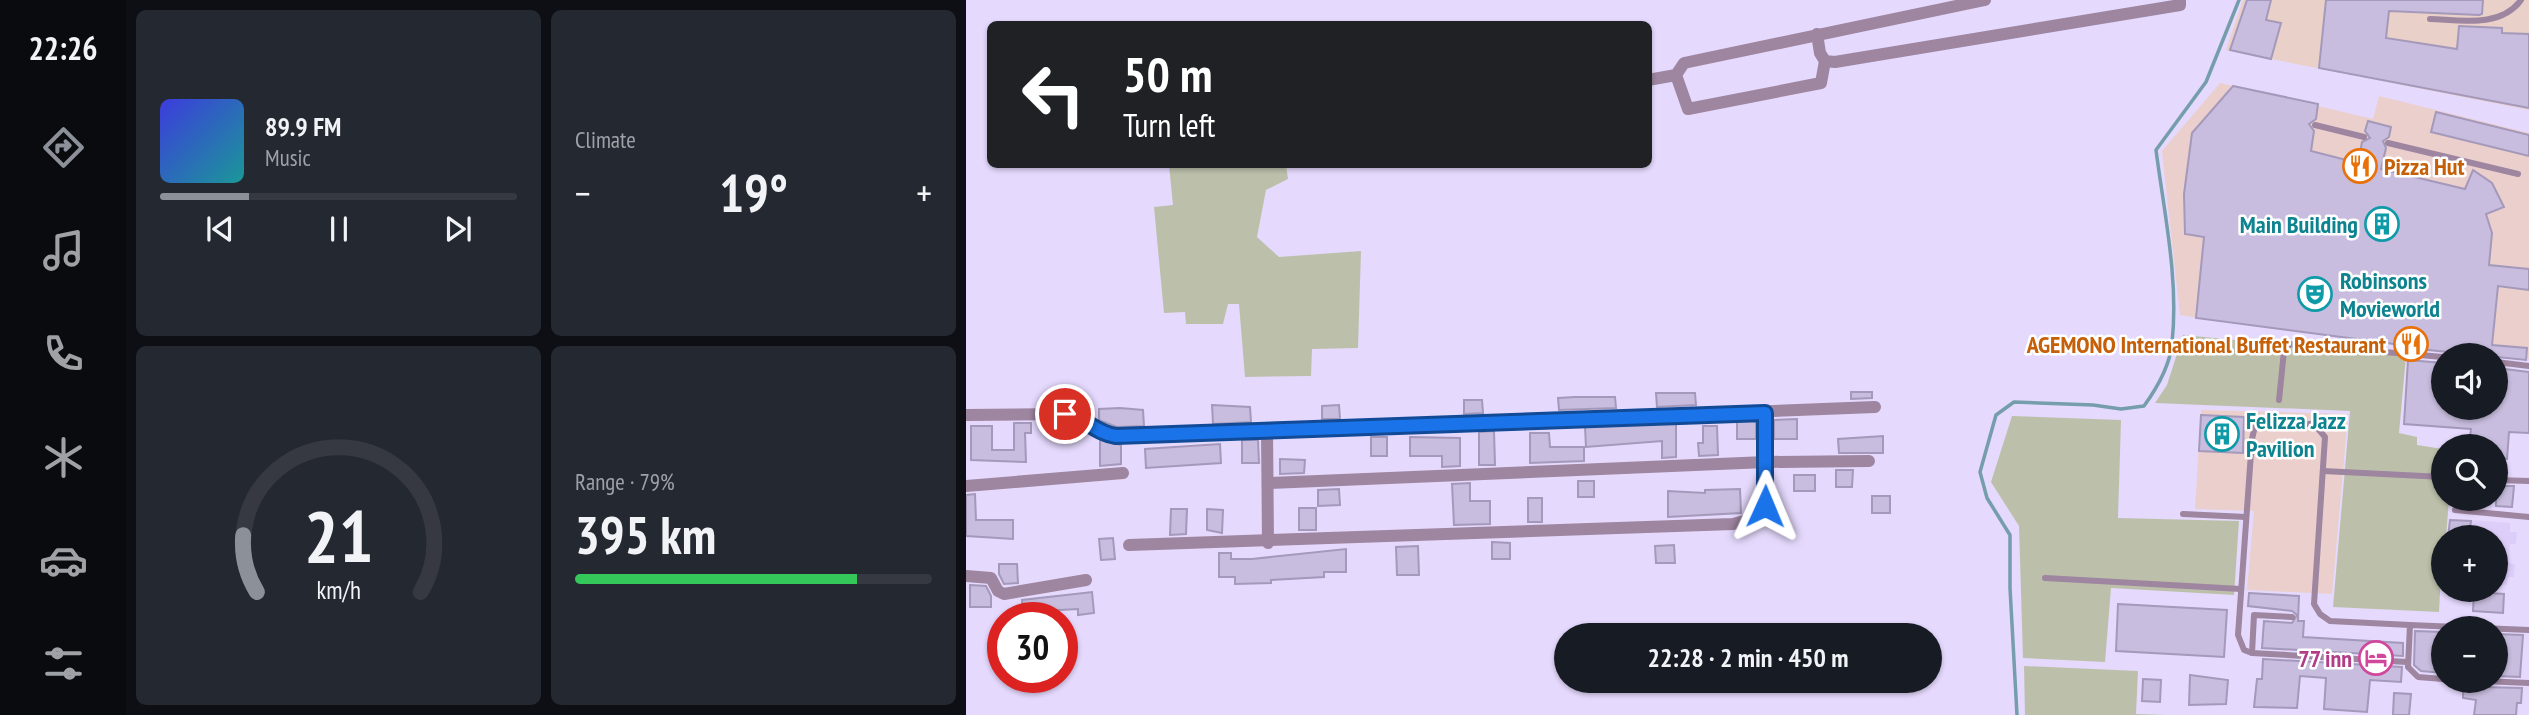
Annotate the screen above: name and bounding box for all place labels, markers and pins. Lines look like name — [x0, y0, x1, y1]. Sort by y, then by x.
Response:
restaurant icon: Pizza Hut — [2341, 147, 2379, 185]
place label: Pizza Hut — [2384, 151, 2464, 182]
building icon: Main Building — [2363, 205, 2401, 243]
place label: Main Building — [2240, 209, 2358, 240]
place label: Robinsons Movieworld — [2340, 265, 2440, 324]
theatre icon: Robinsons Movieworld — [2296, 275, 2334, 313]
restaurant icon: AGEMONO International Buffet Restaurant — [2392, 325, 2430, 363]
place label: AGEMONO International Buffet Restaurant — [2026, 329, 2386, 360]
pin — [1035, 384, 1095, 444]
place label: Felizza Jazz Pavilion — [2246, 405, 2346, 464]
building icon: Felizza Jazz Pavilion — [2203, 415, 2241, 453]
hotel icon: 77 inn — [2357, 639, 2395, 677]
place label: 77 inn — [2298, 643, 2352, 674]

